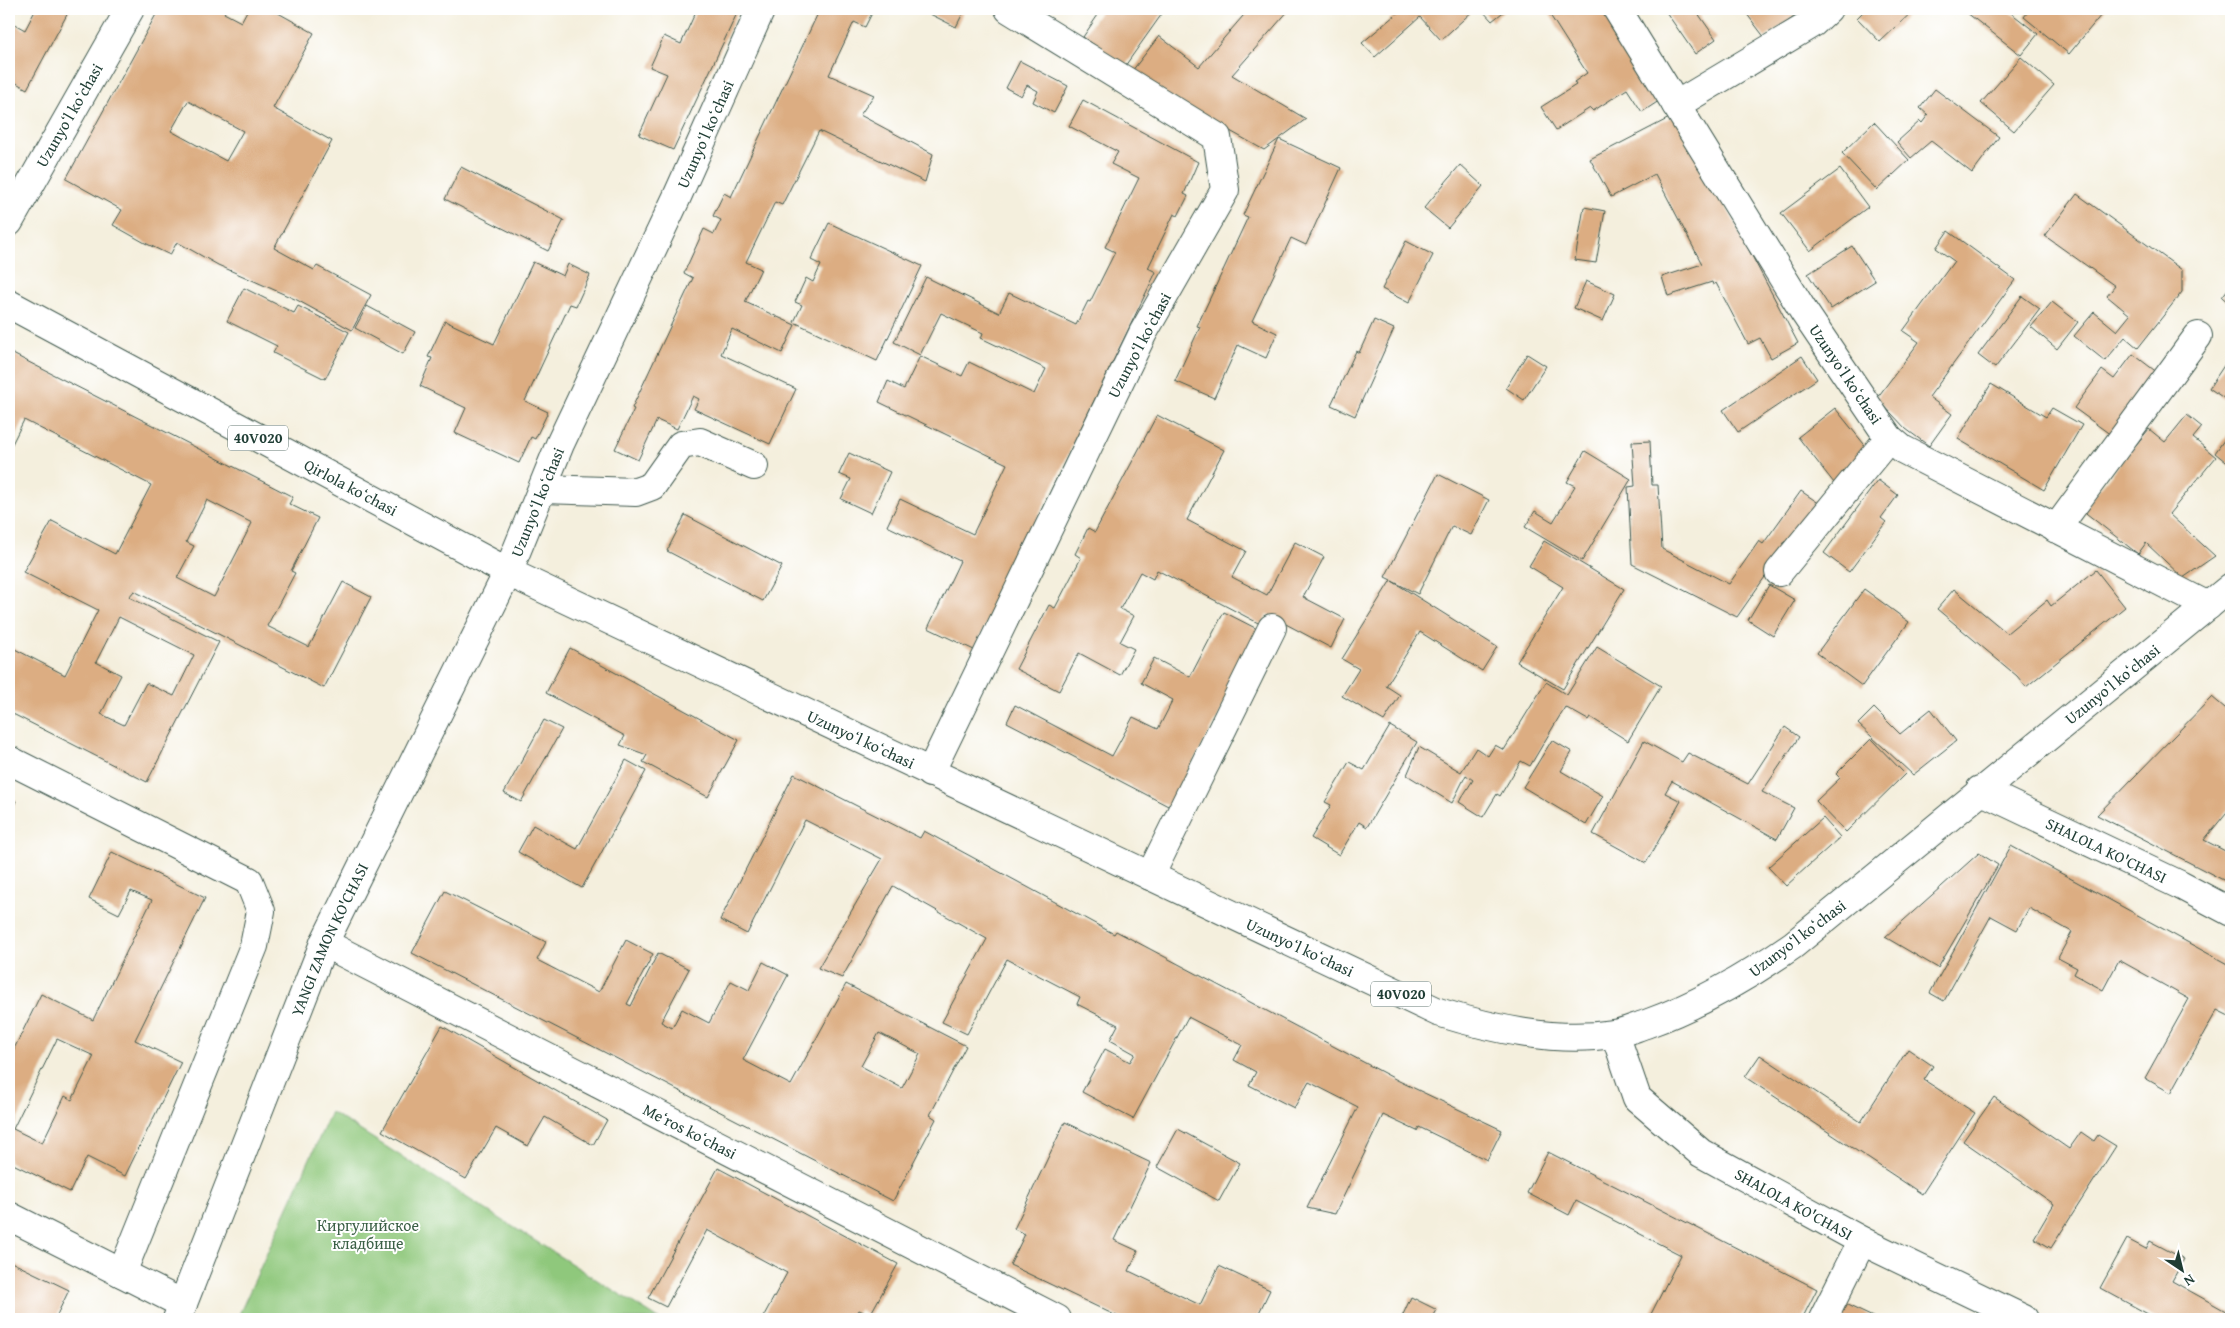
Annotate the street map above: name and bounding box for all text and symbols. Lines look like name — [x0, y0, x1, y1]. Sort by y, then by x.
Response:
street label: Uzunyoʻl koʻchasi — [30, 58, 109, 171]
street label: Uzunyoʻl koʻchasi — [670, 76, 740, 192]
street label: Uzunyoʻl koʻchasi — [1101, 288, 1177, 402]
street label: Uzunyoʻl koʻchasi — [1804, 319, 1889, 429]
road number: 40V020 — [228, 426, 288, 450]
street label: Uzunyoʻl koʻchasi — [504, 443, 570, 560]
street label: Qirlola koʻchasi — [300, 452, 402, 522]
street label: Uzunyoʻl koʻchasi — [2059, 638, 2165, 730]
street label: Uzunyoʻl koʻchasi — [803, 704, 919, 775]
street label: SHALOLA KO'CHASI — [2042, 811, 2171, 889]
street label: YANGI ZAMON KO'CHASI — [285, 858, 374, 1020]
street label: Uzunyoʻl koʻchasi — [1743, 893, 1851, 983]
street label: Uzunyoʻl koʻchasi — [1242, 912, 1358, 983]
road number: 40V020 — [1371, 982, 1431, 1006]
street label: Meʻros koʻchasi — [639, 1097, 742, 1165]
street label: SHALOLA KO'CHASI — [1731, 1162, 1857, 1246]
park label: Киргулийское кладбище — [317, 1213, 419, 1255]
north arrow — [2158, 1246, 2208, 1296]
text: N — [2179, 1270, 2199, 1292]

